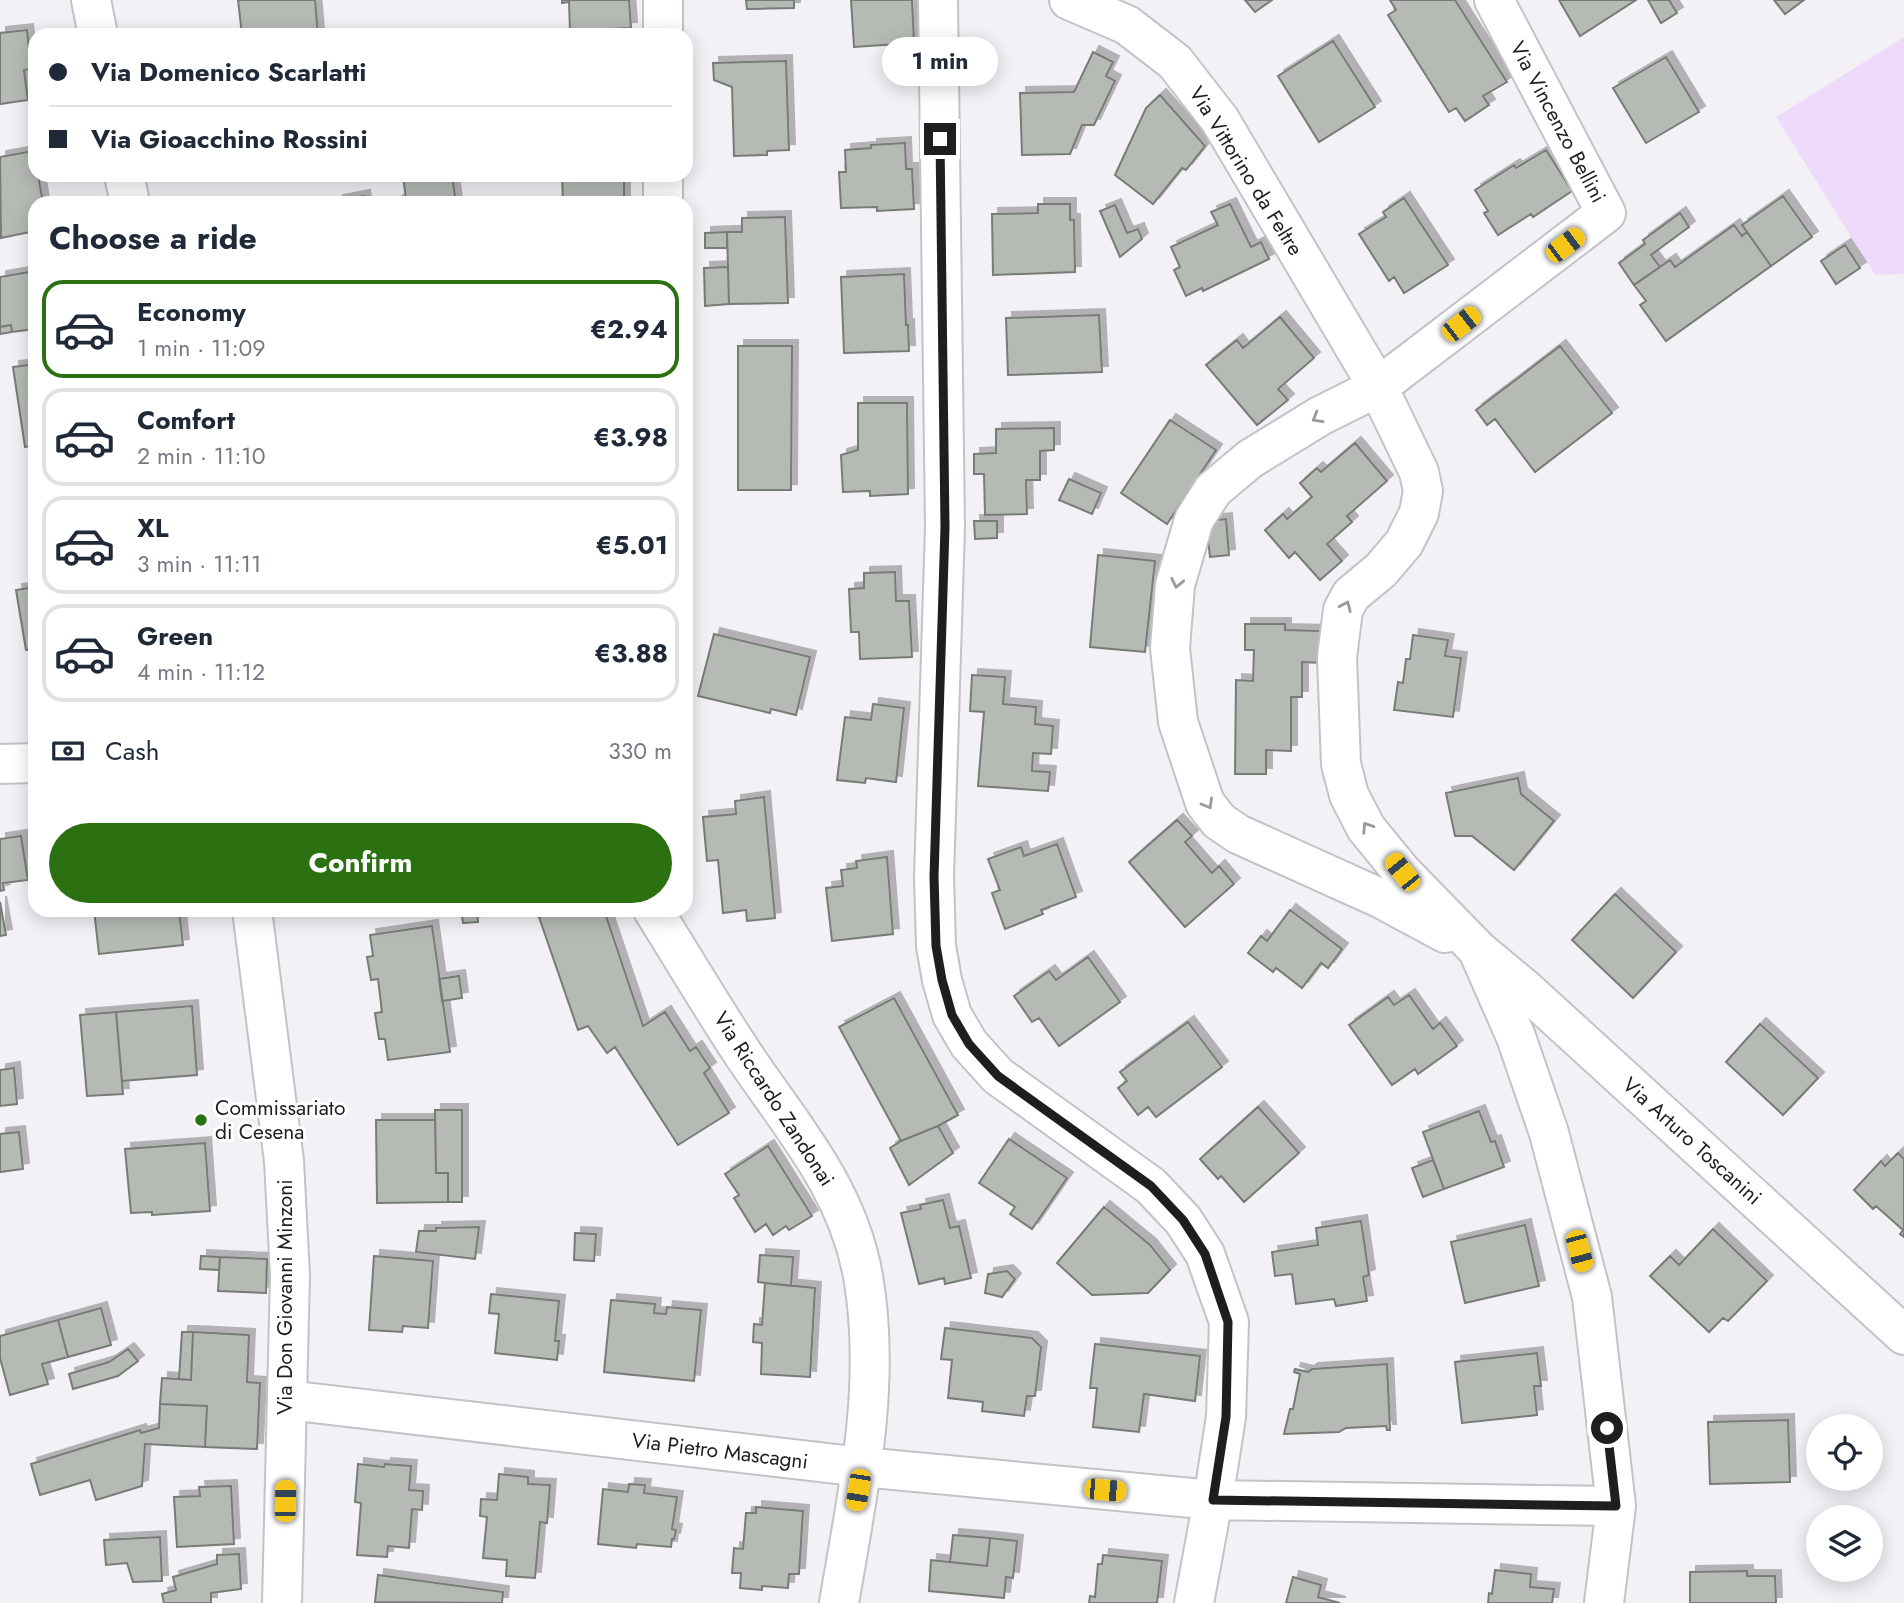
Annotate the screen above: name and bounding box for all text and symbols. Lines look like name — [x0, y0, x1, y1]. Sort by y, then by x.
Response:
street label: Via Vincenzo Bellini — [1503, 36, 1613, 208]
callout: 1 min — [882, 38, 998, 86]
text: 1 min — [911, 44, 969, 78]
text: Via Domenico Scarlatti — [91, 53, 366, 91]
street label: Via Vittorino da Feltre — [1182, 81, 1310, 262]
text: Via Gioacchino Rossini — [91, 120, 368, 158]
route end — [924, 123, 956, 155]
text: Choose a ride — [49, 215, 257, 261]
car — [1542, 224, 1589, 266]
text: Economy — [137, 293, 246, 331]
icon: car — [53, 298, 116, 361]
car — [1438, 303, 1485, 345]
text: €2.94 — [590, 310, 668, 348]
text: 1 min · 11:09 — [137, 331, 266, 365]
text: Comfort — [137, 401, 235, 439]
icon: car — [53, 406, 116, 469]
one-way arrow — [1312, 410, 1324, 423]
text: €3.98 — [593, 418, 668, 456]
text: 2 min · 11:10 — [137, 439, 265, 473]
text: XL — [137, 509, 169, 547]
icon: car — [53, 514, 116, 577]
text: €5.01 — [595, 526, 668, 564]
text: 3 min · 11:11 — [137, 547, 261, 581]
one-way arrow — [1170, 577, 1185, 589]
one-way arrow — [1338, 601, 1352, 613]
text: Green — [137, 617, 213, 655]
icon: car — [53, 622, 116, 685]
text: €3.88 — [594, 634, 668, 672]
text: 4 min · 11:12 — [137, 655, 265, 689]
icon: cash — [49, 732, 87, 770]
text: Cash — [105, 732, 159, 770]
text: 330 m — [608, 734, 672, 768]
one-way arrow — [1200, 796, 1213, 809]
one-way arrow — [1362, 821, 1375, 834]
button: Confirm — [49, 823, 672, 903]
car — [1381, 849, 1424, 895]
street label: Via Riccardo Zandonai — [706, 1006, 842, 1192]
street label: Via Arturo Toscanini — [1616, 1070, 1768, 1212]
place label: Commissariato di Cesena — [215, 1093, 345, 1147]
marker: Commissariato di Cesena — [193, 1112, 209, 1128]
street label: Via Don Giovanni Minzoni — [270, 1179, 300, 1415]
car — [1564, 1228, 1595, 1274]
route start — [1591, 1412, 1623, 1444]
map controls — [1806, 1414, 1883, 1582]
button: locate — [1806, 1414, 1883, 1491]
street label: Via Pietro Mascagni — [630, 1425, 810, 1477]
car — [845, 1468, 872, 1512]
car — [1084, 1478, 1127, 1502]
car — [275, 1480, 296, 1522]
button: layers — [1806, 1505, 1883, 1582]

